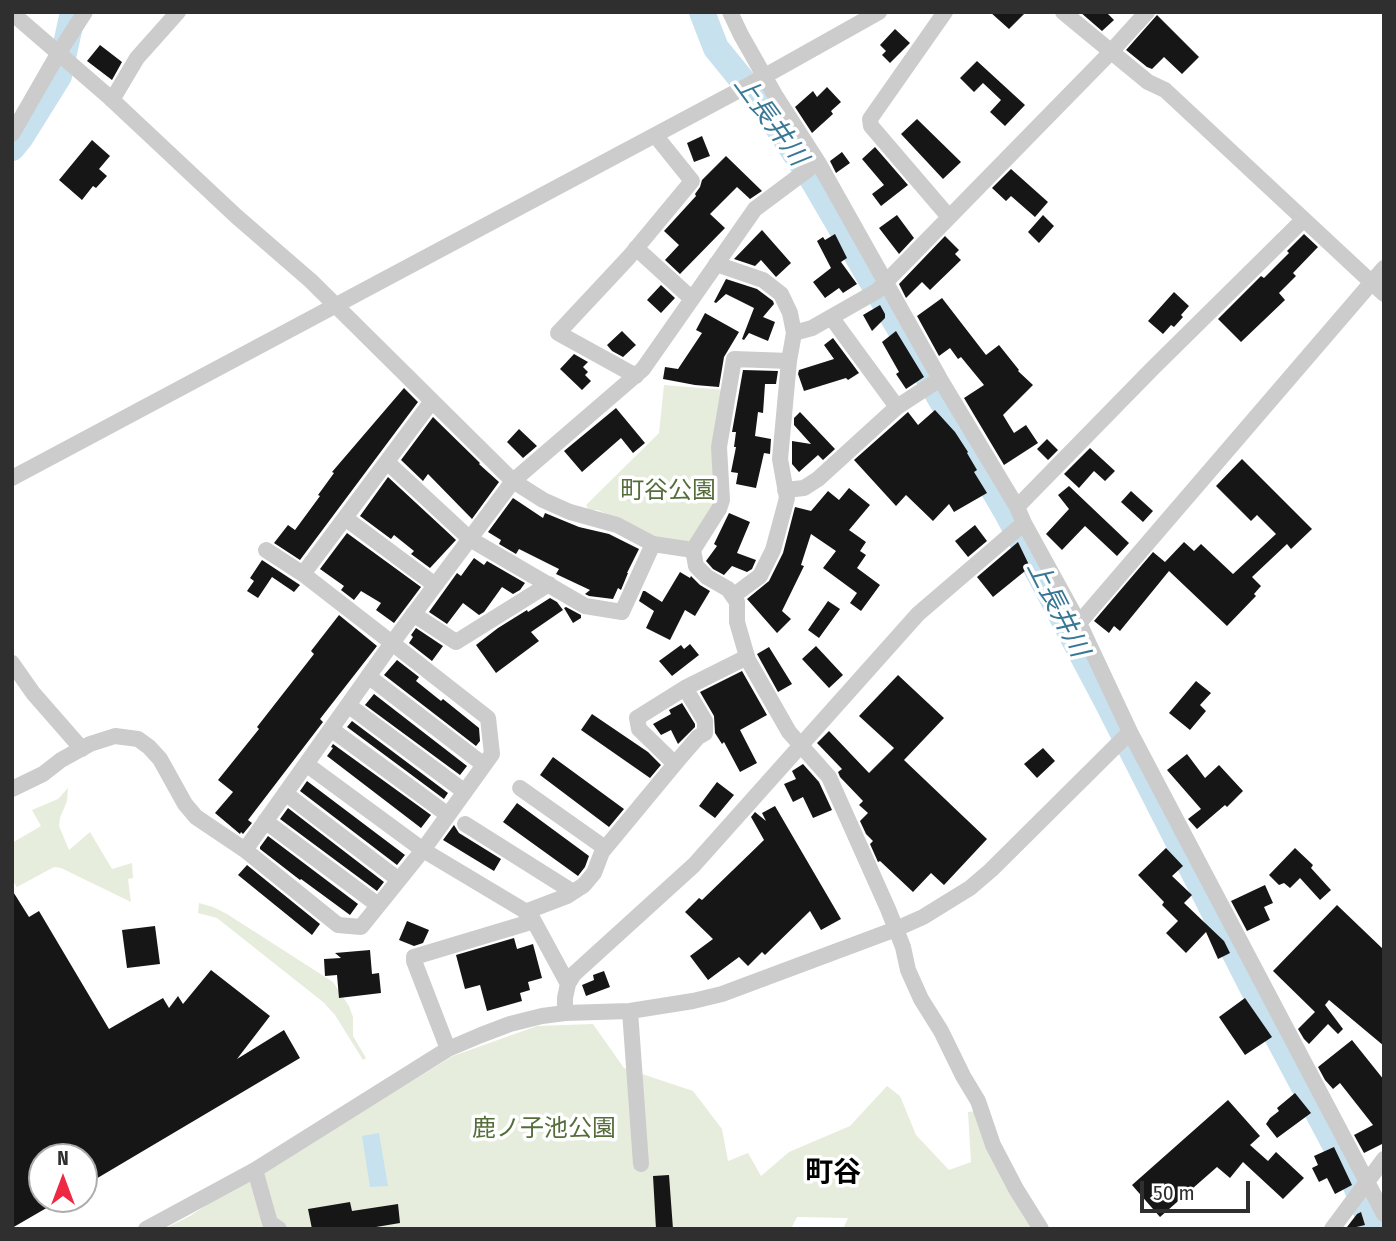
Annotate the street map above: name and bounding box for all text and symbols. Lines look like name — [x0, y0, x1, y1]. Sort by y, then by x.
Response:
water label: 上長井川 — [727, 70, 813, 172]
park label: 町谷公園 — [620, 477, 716, 505]
water label: 上長井川 — [1019, 556, 1095, 662]
park label: 鹿ノ子池公園 — [472, 1115, 616, 1143]
north arrow — [28, 1143, 98, 1213]
text: N — [57, 1147, 69, 1170]
district label: 町谷 — [805, 1156, 861, 1190]
scale bar — [1144, 1168, 1254, 1212]
text: 50 m — [1153, 1180, 1195, 1206]

